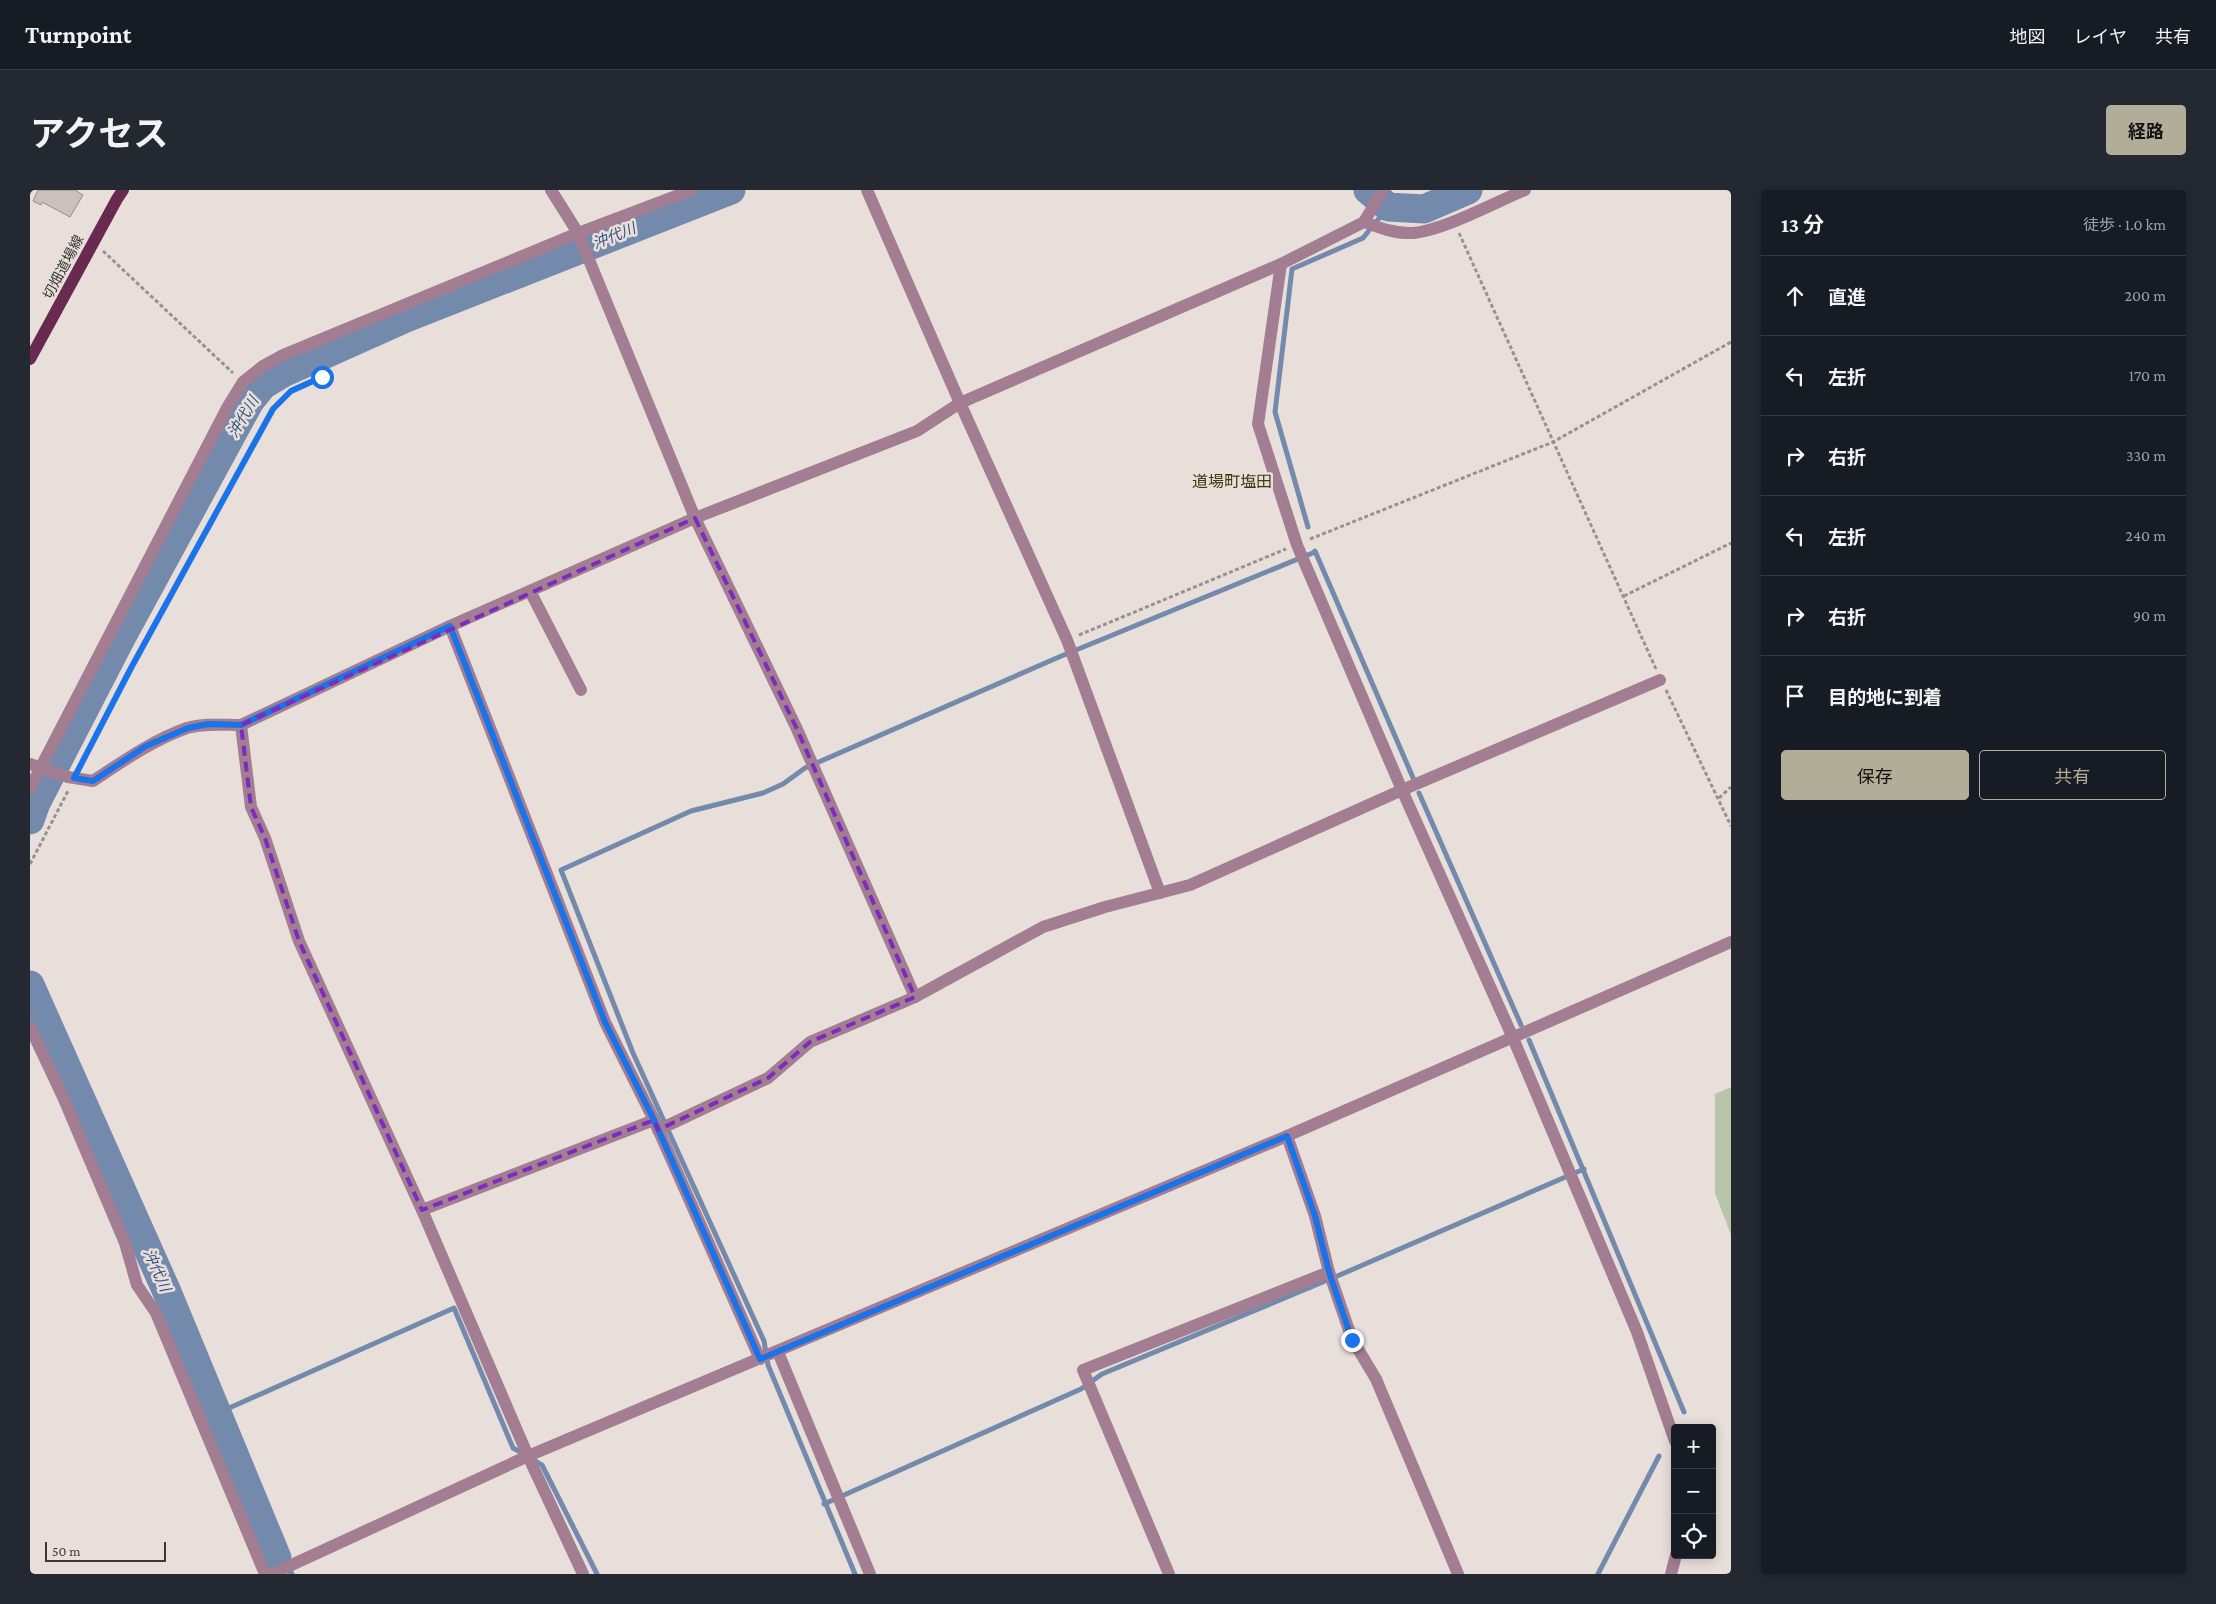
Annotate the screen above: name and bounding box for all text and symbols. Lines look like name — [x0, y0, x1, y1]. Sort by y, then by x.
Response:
text: Turnpoint — [25, 21, 131, 48]
text: 地図 — [2010, 27, 2046, 47]
text: レイヤ — [2074, 27, 2127, 47]
text: 共有 — [2155, 27, 2191, 47]
button: 経路 — [2106, 105, 2186, 155]
text: アクセス — [30, 115, 168, 154]
text: 13 分 — [1781, 213, 1824, 237]
text: 徒歩 · 1.0 km — [2083, 216, 2166, 233]
water label: 沖代川 — [590, 219, 640, 252]
street label: 切畑道場線 — [40, 232, 86, 302]
icon: ahead — [1781, 282, 1809, 310]
text: 直進 — [1828, 287, 1866, 308]
text: 200 m — [2124, 287, 2166, 304]
icon: left — [1781, 362, 1809, 390]
route start — [311, 366, 334, 389]
text: 左折 — [1828, 367, 1866, 388]
text: 170 m — [2129, 367, 2166, 384]
water label: 沖代川 — [225, 392, 262, 440]
icon: right — [1781, 442, 1809, 470]
text: 右折 — [1828, 447, 1866, 468]
text: 330 m — [2126, 447, 2166, 464]
district label: 道場町塩田 — [1192, 473, 1272, 490]
icon: left — [1781, 522, 1809, 550]
text: 左折 — [1828, 527, 1866, 548]
text: 240 m — [2125, 527, 2166, 544]
icon: right — [1781, 602, 1809, 630]
text: 右折 — [1828, 607, 1866, 628]
text: 90 m — [2133, 607, 2166, 624]
icon: arrive — [1781, 682, 1809, 710]
text: 目的地に到着 — [1828, 687, 1942, 708]
button: 保存 — [1781, 750, 1969, 800]
button: 共有 — [1979, 750, 2166, 800]
water label: 沖代川 — [141, 1246, 174, 1296]
route end — [1341, 1329, 1364, 1352]
map controls — [1671, 1424, 1716, 1559]
button: + — [1671, 1424, 1716, 1469]
button: − — [1671, 1469, 1716, 1514]
button: locate — [1671, 1514, 1716, 1559]
scale bar — [45, 1539, 166, 1562]
text: 50 m — [52, 1543, 80, 1559]

